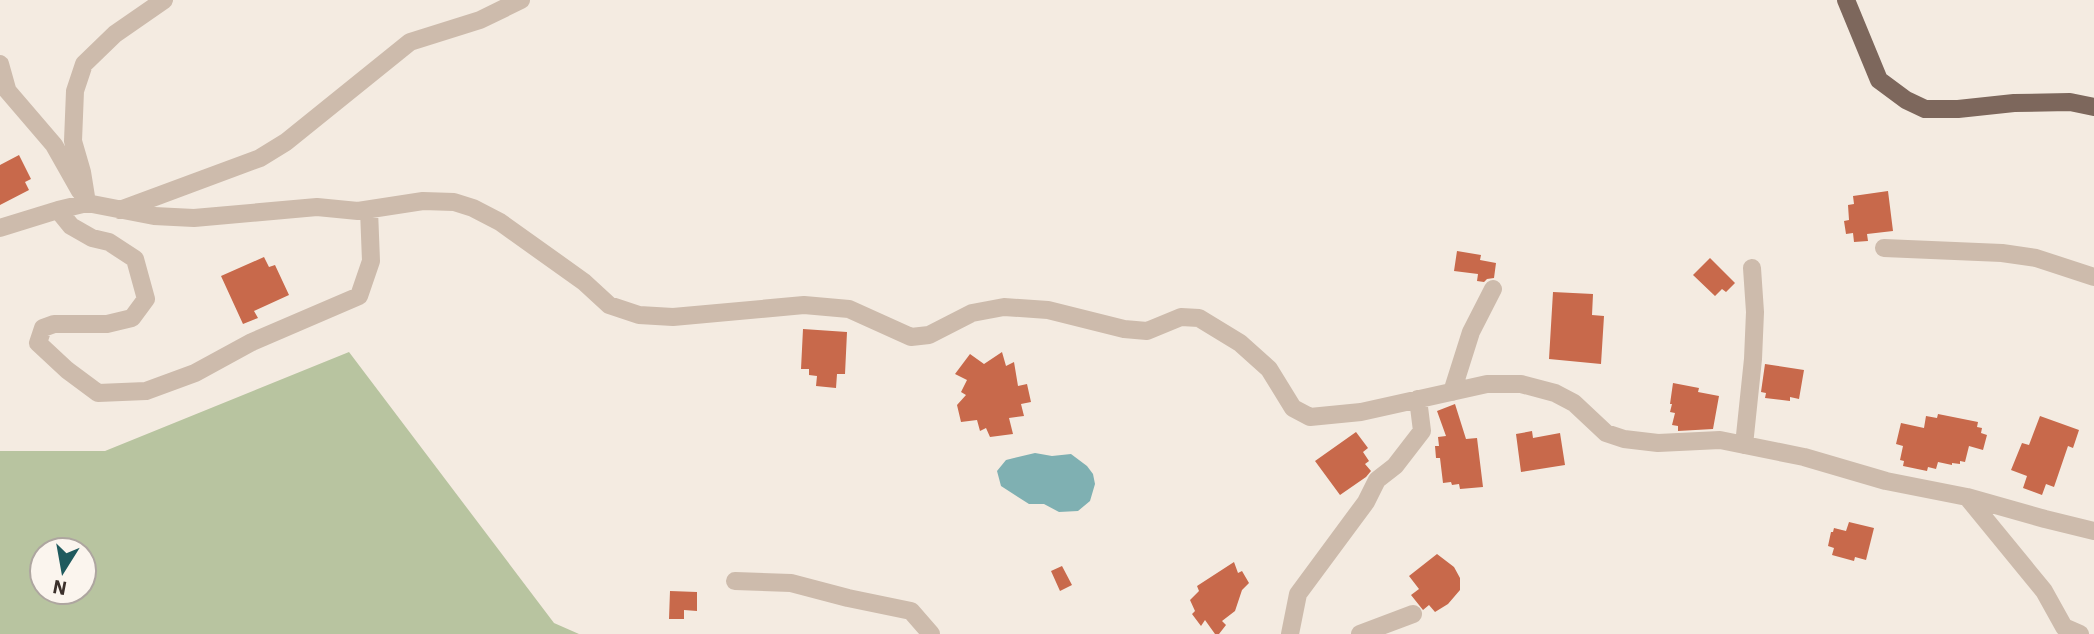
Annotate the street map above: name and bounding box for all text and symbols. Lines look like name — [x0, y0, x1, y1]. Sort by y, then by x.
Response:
north arrow — [28, 536, 98, 606]
text: N — [51, 575, 69, 601]

